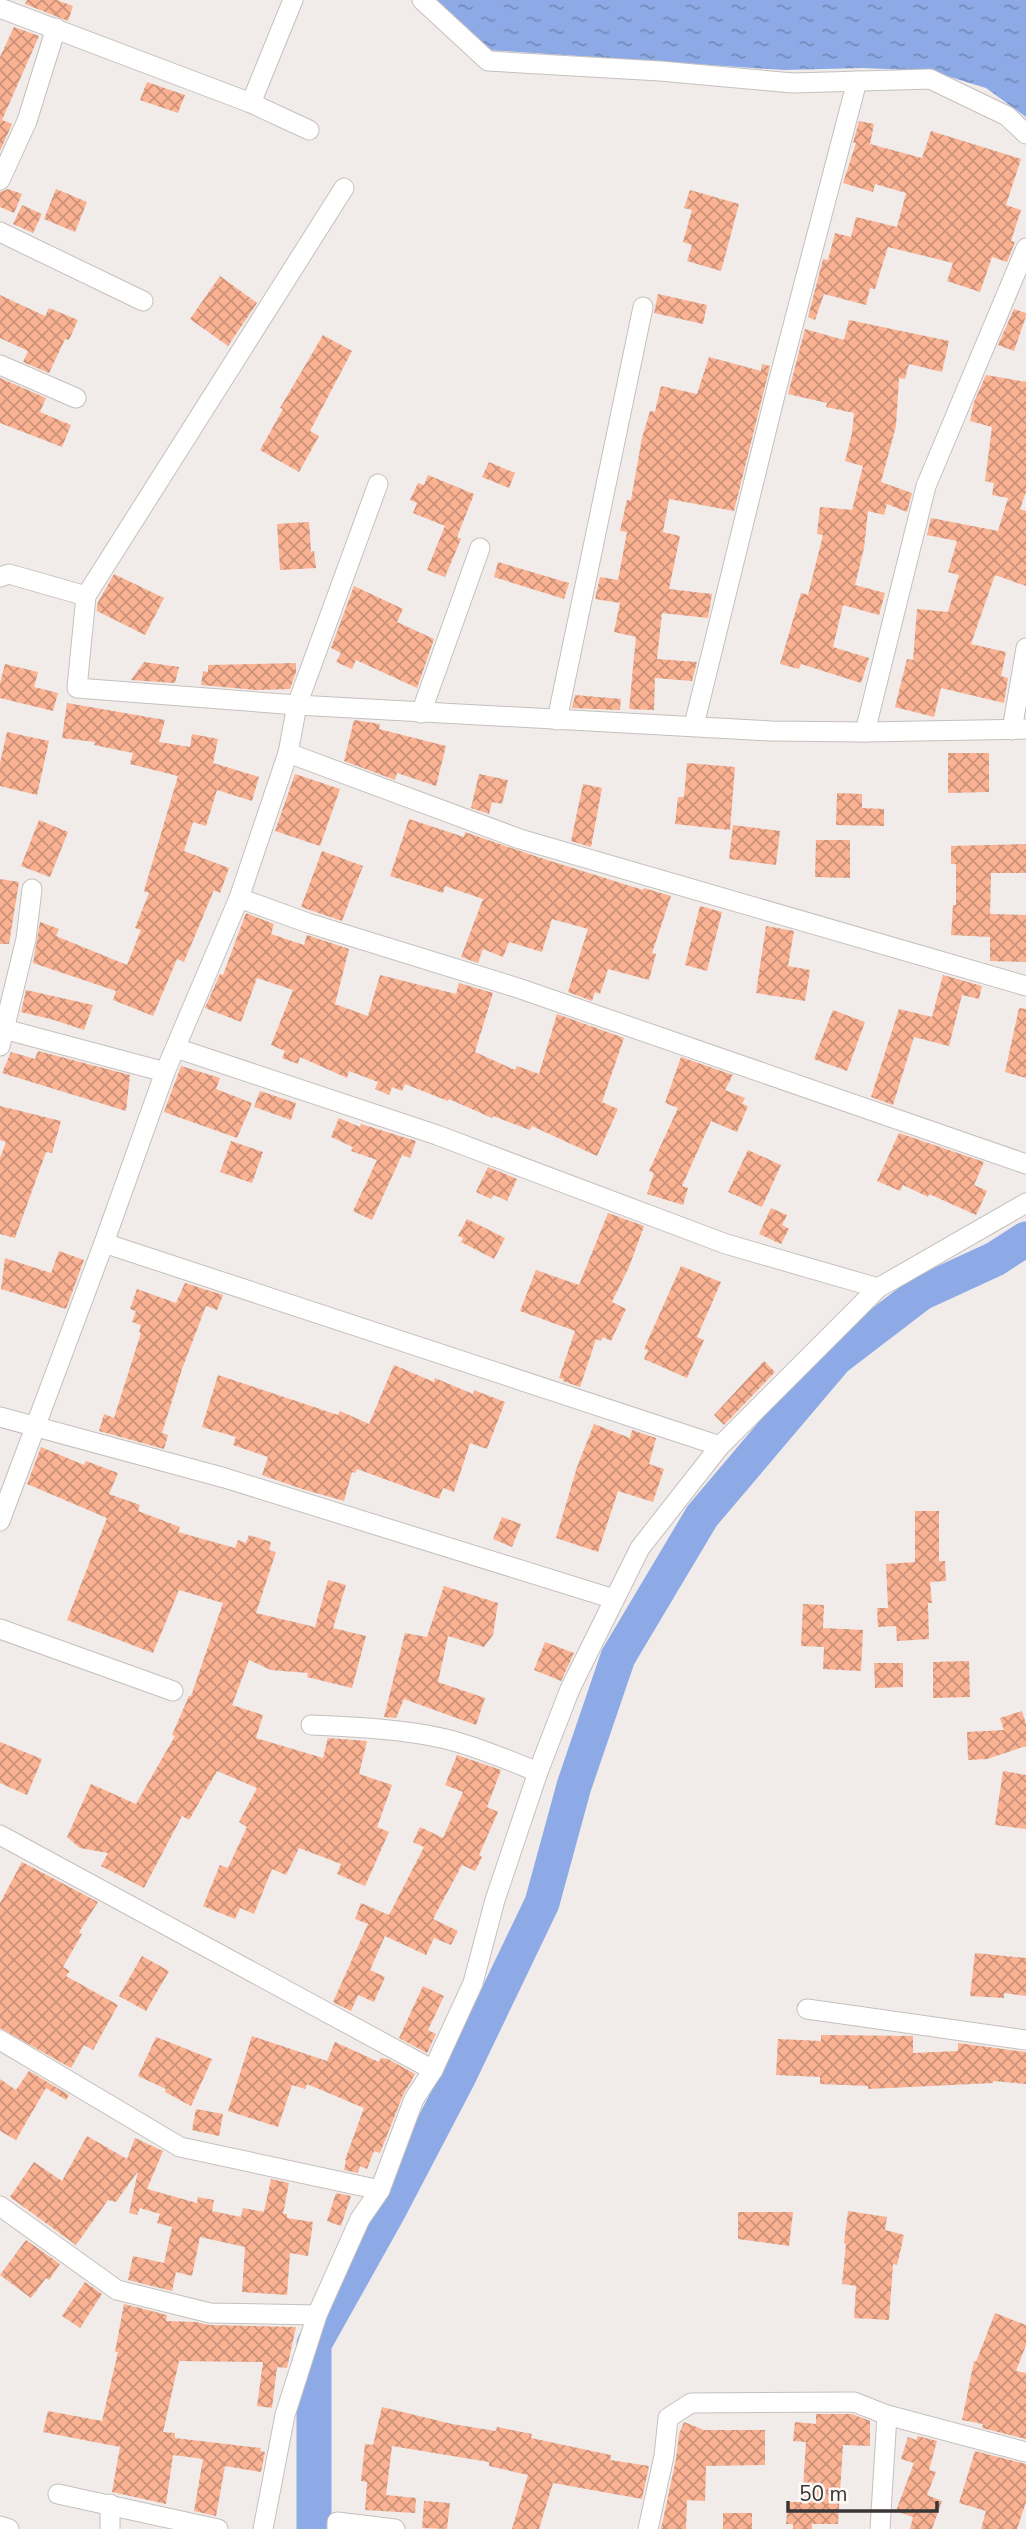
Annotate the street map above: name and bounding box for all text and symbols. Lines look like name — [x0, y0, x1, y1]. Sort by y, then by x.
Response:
scale bar — [788, 2470, 937, 2514]
text: 50 m — [799, 2480, 848, 2508]

